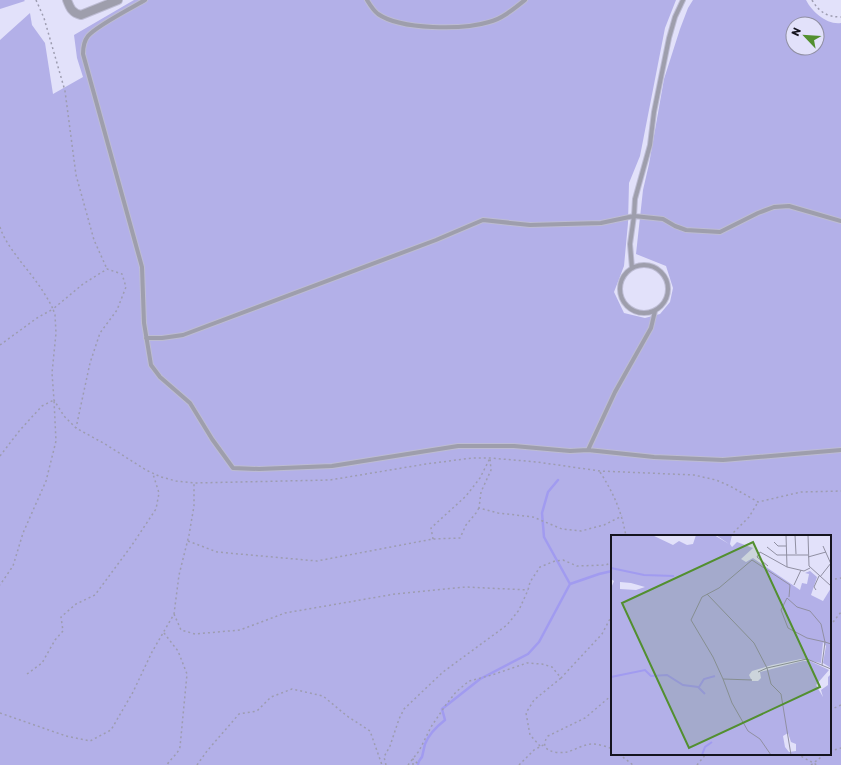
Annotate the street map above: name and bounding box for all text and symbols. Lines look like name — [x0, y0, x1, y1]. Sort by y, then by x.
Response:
north arrow — [785, 16, 825, 56]
text: N — [789, 26, 804, 38]
inset map — [611, 535, 831, 755]

